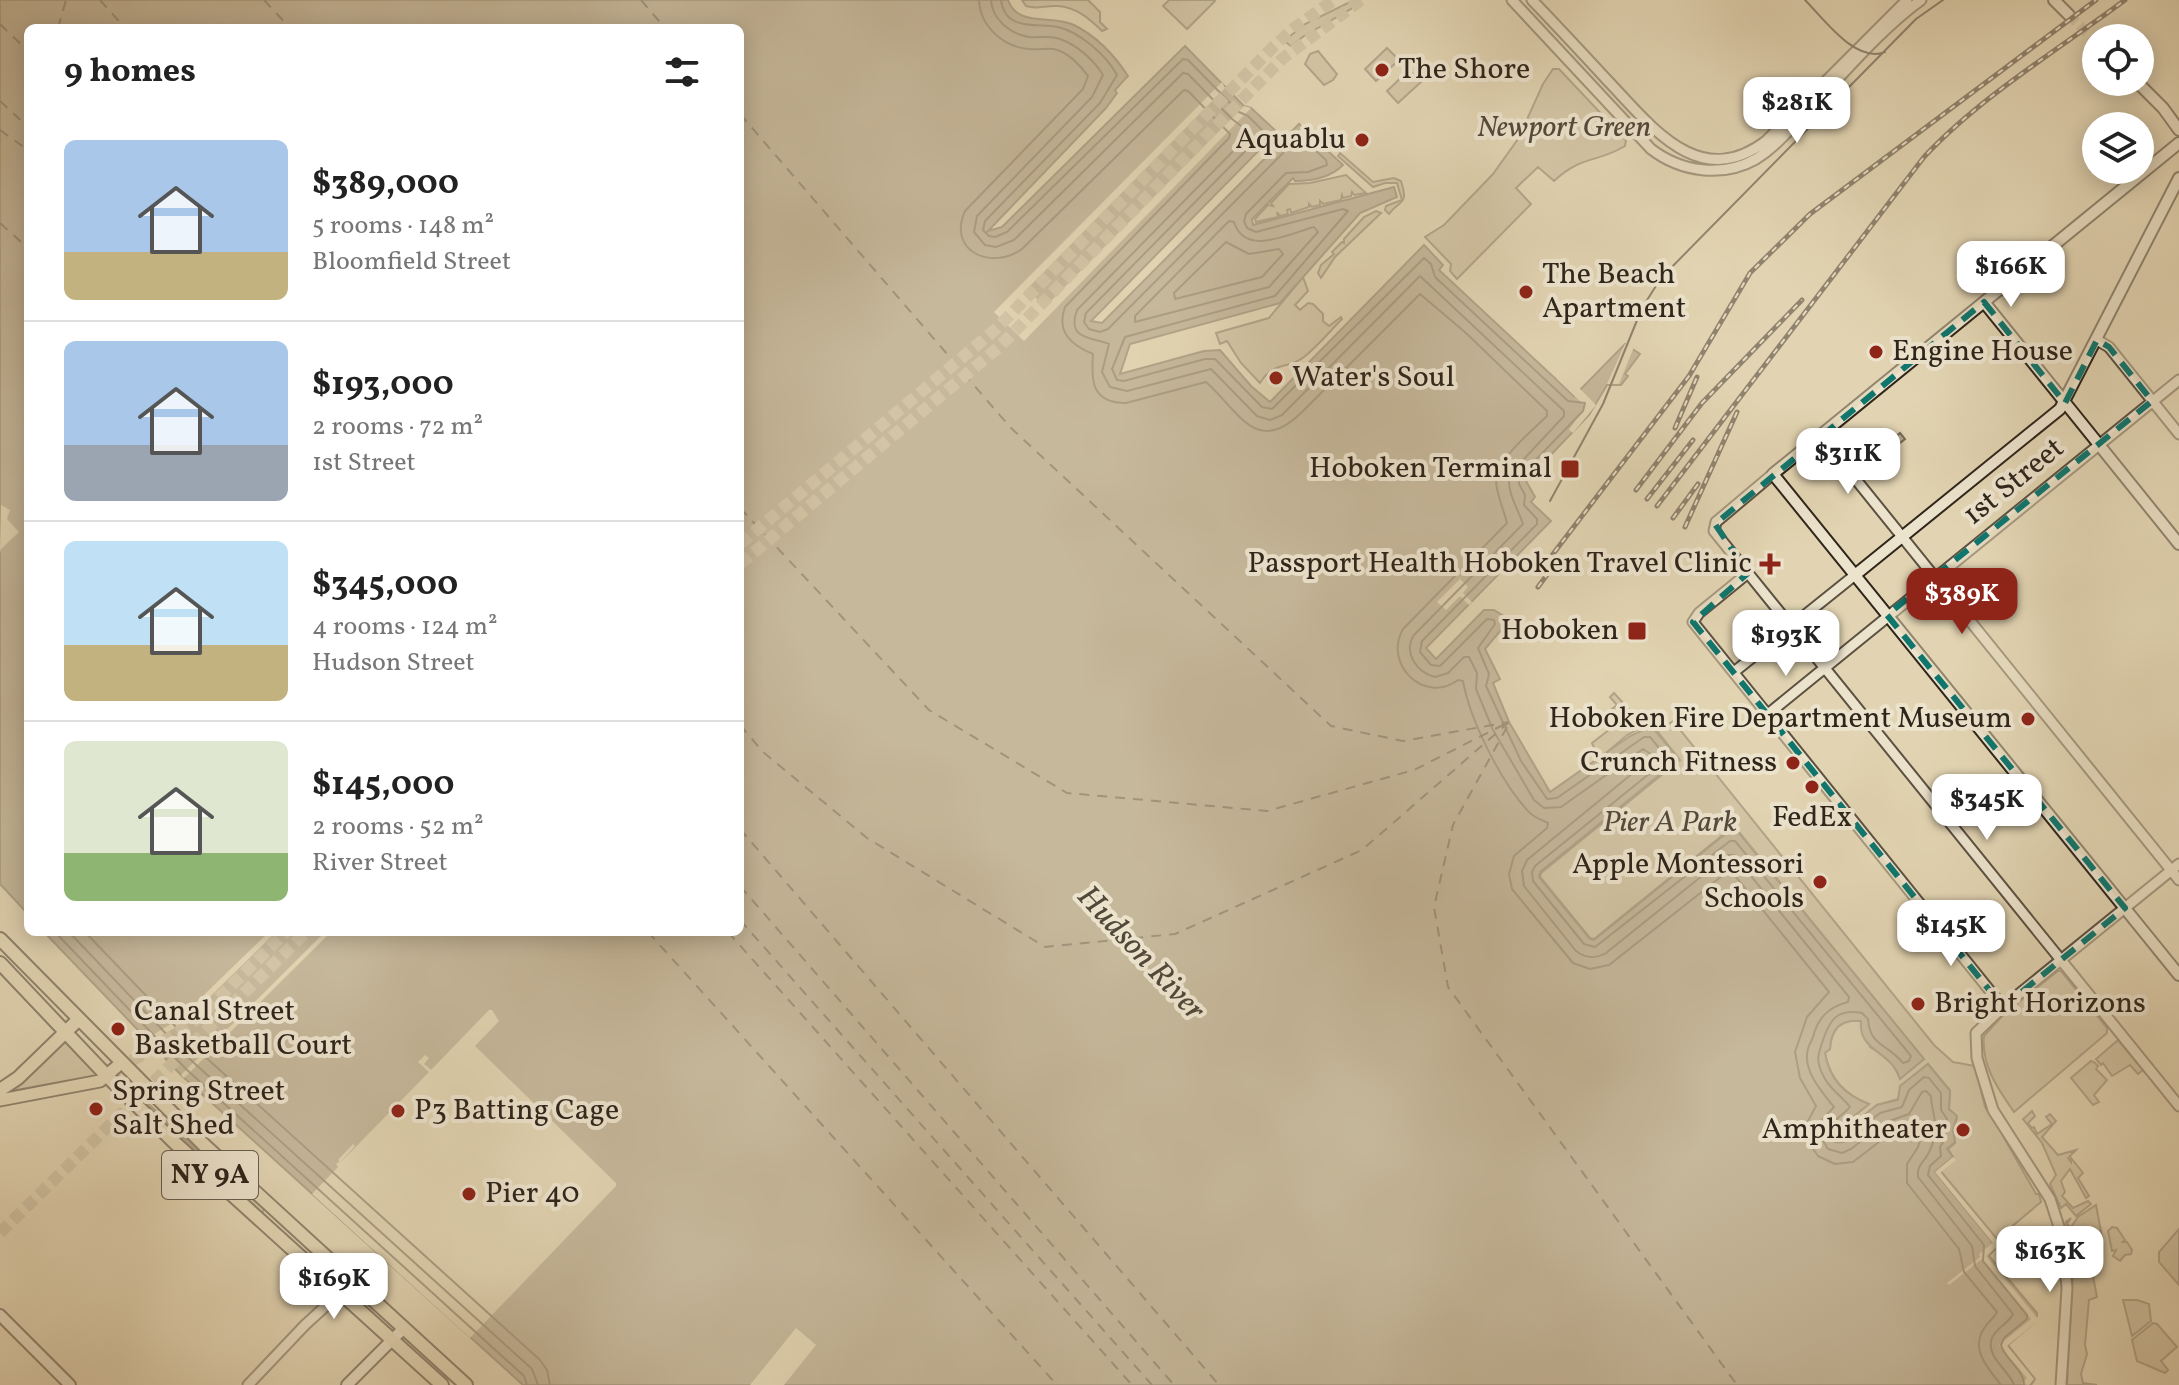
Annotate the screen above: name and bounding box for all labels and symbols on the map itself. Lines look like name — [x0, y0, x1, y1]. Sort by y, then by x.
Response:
place label: The Shore — [1398, 49, 1530, 91]
marker: The Shore — [1373, 61, 1391, 79]
pin: $281K — [1741, 77, 1853, 145]
park label: Newport Green — [1477, 107, 1651, 149]
place label: Aquablu — [1235, 119, 1346, 161]
marker: Aquablu — [1353, 131, 1371, 149]
pin: $166K — [1955, 241, 2067, 309]
place label: The Beach Apartment — [1542, 254, 1686, 330]
marker: The Beach Apartment — [1517, 283, 1535, 301]
place label: Engine House — [1892, 331, 2073, 373]
marker: Engine House — [1867, 343, 1885, 361]
place label: Water's Soul — [1292, 357, 1455, 399]
marker: Water's Soul — [1267, 369, 1285, 387]
pin: $311K — [1792, 428, 1904, 496]
street label: 1st Street — [1954, 428, 2074, 536]
place label: Hoboken Terminal — [1309, 448, 1552, 490]
marker: Hoboken Terminal — [1559, 458, 1581, 480]
place label: Passport Health Hoboken Travel Clinic — [1247, 543, 1752, 585]
marker: Passport Health Hoboken Travel Clinic — [1759, 553, 1781, 575]
pin: $389K — [1906, 568, 2018, 636]
place label: Hoboken — [1501, 610, 1619, 652]
pin: $193K — [1730, 610, 1842, 678]
marker: Hoboken — [1626, 620, 1648, 642]
place label: Hoboken Fire Department Museum — [1549, 698, 2012, 740]
marker: Hoboken Fire Department Museum — [2019, 710, 2037, 728]
place label: Crunch Fitness — [1580, 742, 1777, 784]
marker: Crunch Fitness — [1784, 754, 1802, 772]
pin: $345K — [1931, 774, 2043, 842]
marker: FedEx — [1803, 778, 1821, 796]
place label: FedEx — [1772, 797, 1852, 839]
park label: Pier A Park — [1603, 802, 1737, 844]
place label: Apple Montessori Schools — [1572, 844, 1804, 920]
marker: Apple Montessori Schools — [1811, 873, 1829, 891]
water label: Hudson River — [1066, 877, 1215, 1032]
pin: $145K — [1895, 900, 2007, 968]
place label: Bright Horizons — [1934, 983, 2146, 1025]
place label: Canal Street Basketball Court — [134, 991, 352, 1067]
marker: Bright Horizons — [1909, 995, 1927, 1013]
marker: Canal Street Basketball Court — [109, 1020, 127, 1038]
place label: Spring Street Salt Shed — [112, 1071, 285, 1147]
place label: P3 Batting Cage — [414, 1090, 619, 1132]
marker: Spring Street Salt Shed — [87, 1100, 105, 1118]
marker: P3 Batting Cage — [389, 1102, 407, 1120]
place label: Amphitheater — [1761, 1109, 1947, 1151]
marker: Amphitheater — [1954, 1121, 1972, 1139]
road number: NY 9A — [162, 1151, 258, 1199]
place label: Pier 40 — [485, 1173, 580, 1215]
marker: Pier 40 — [460, 1185, 478, 1203]
pin: $163K — [1994, 1226, 2106, 1294]
pin: $169K — [278, 1253, 390, 1321]

